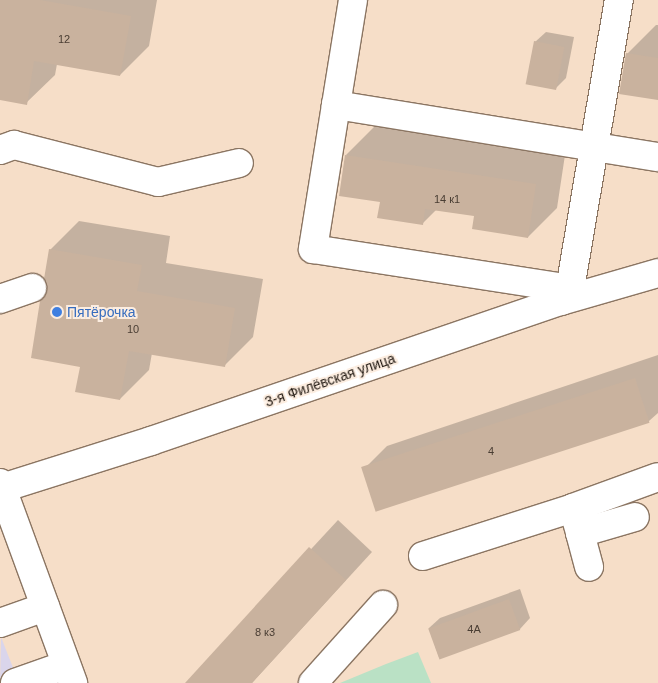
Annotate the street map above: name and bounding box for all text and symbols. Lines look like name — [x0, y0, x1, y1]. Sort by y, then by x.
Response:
house number: 12 — [58, 32, 70, 46]
house number: 14 к1 — [434, 192, 460, 206]
place label: Пятёрочка — [67, 304, 136, 320]
marker: Пятёрочка — [51, 306, 63, 318]
house number: 10 — [127, 322, 139, 336]
street label: 3-я Филёвская улица — [263, 350, 397, 410]
house number: 4 — [488, 444, 494, 458]
house number: 4А — [467, 622, 481, 636]
house number: 8 к3 — [255, 625, 275, 639]

